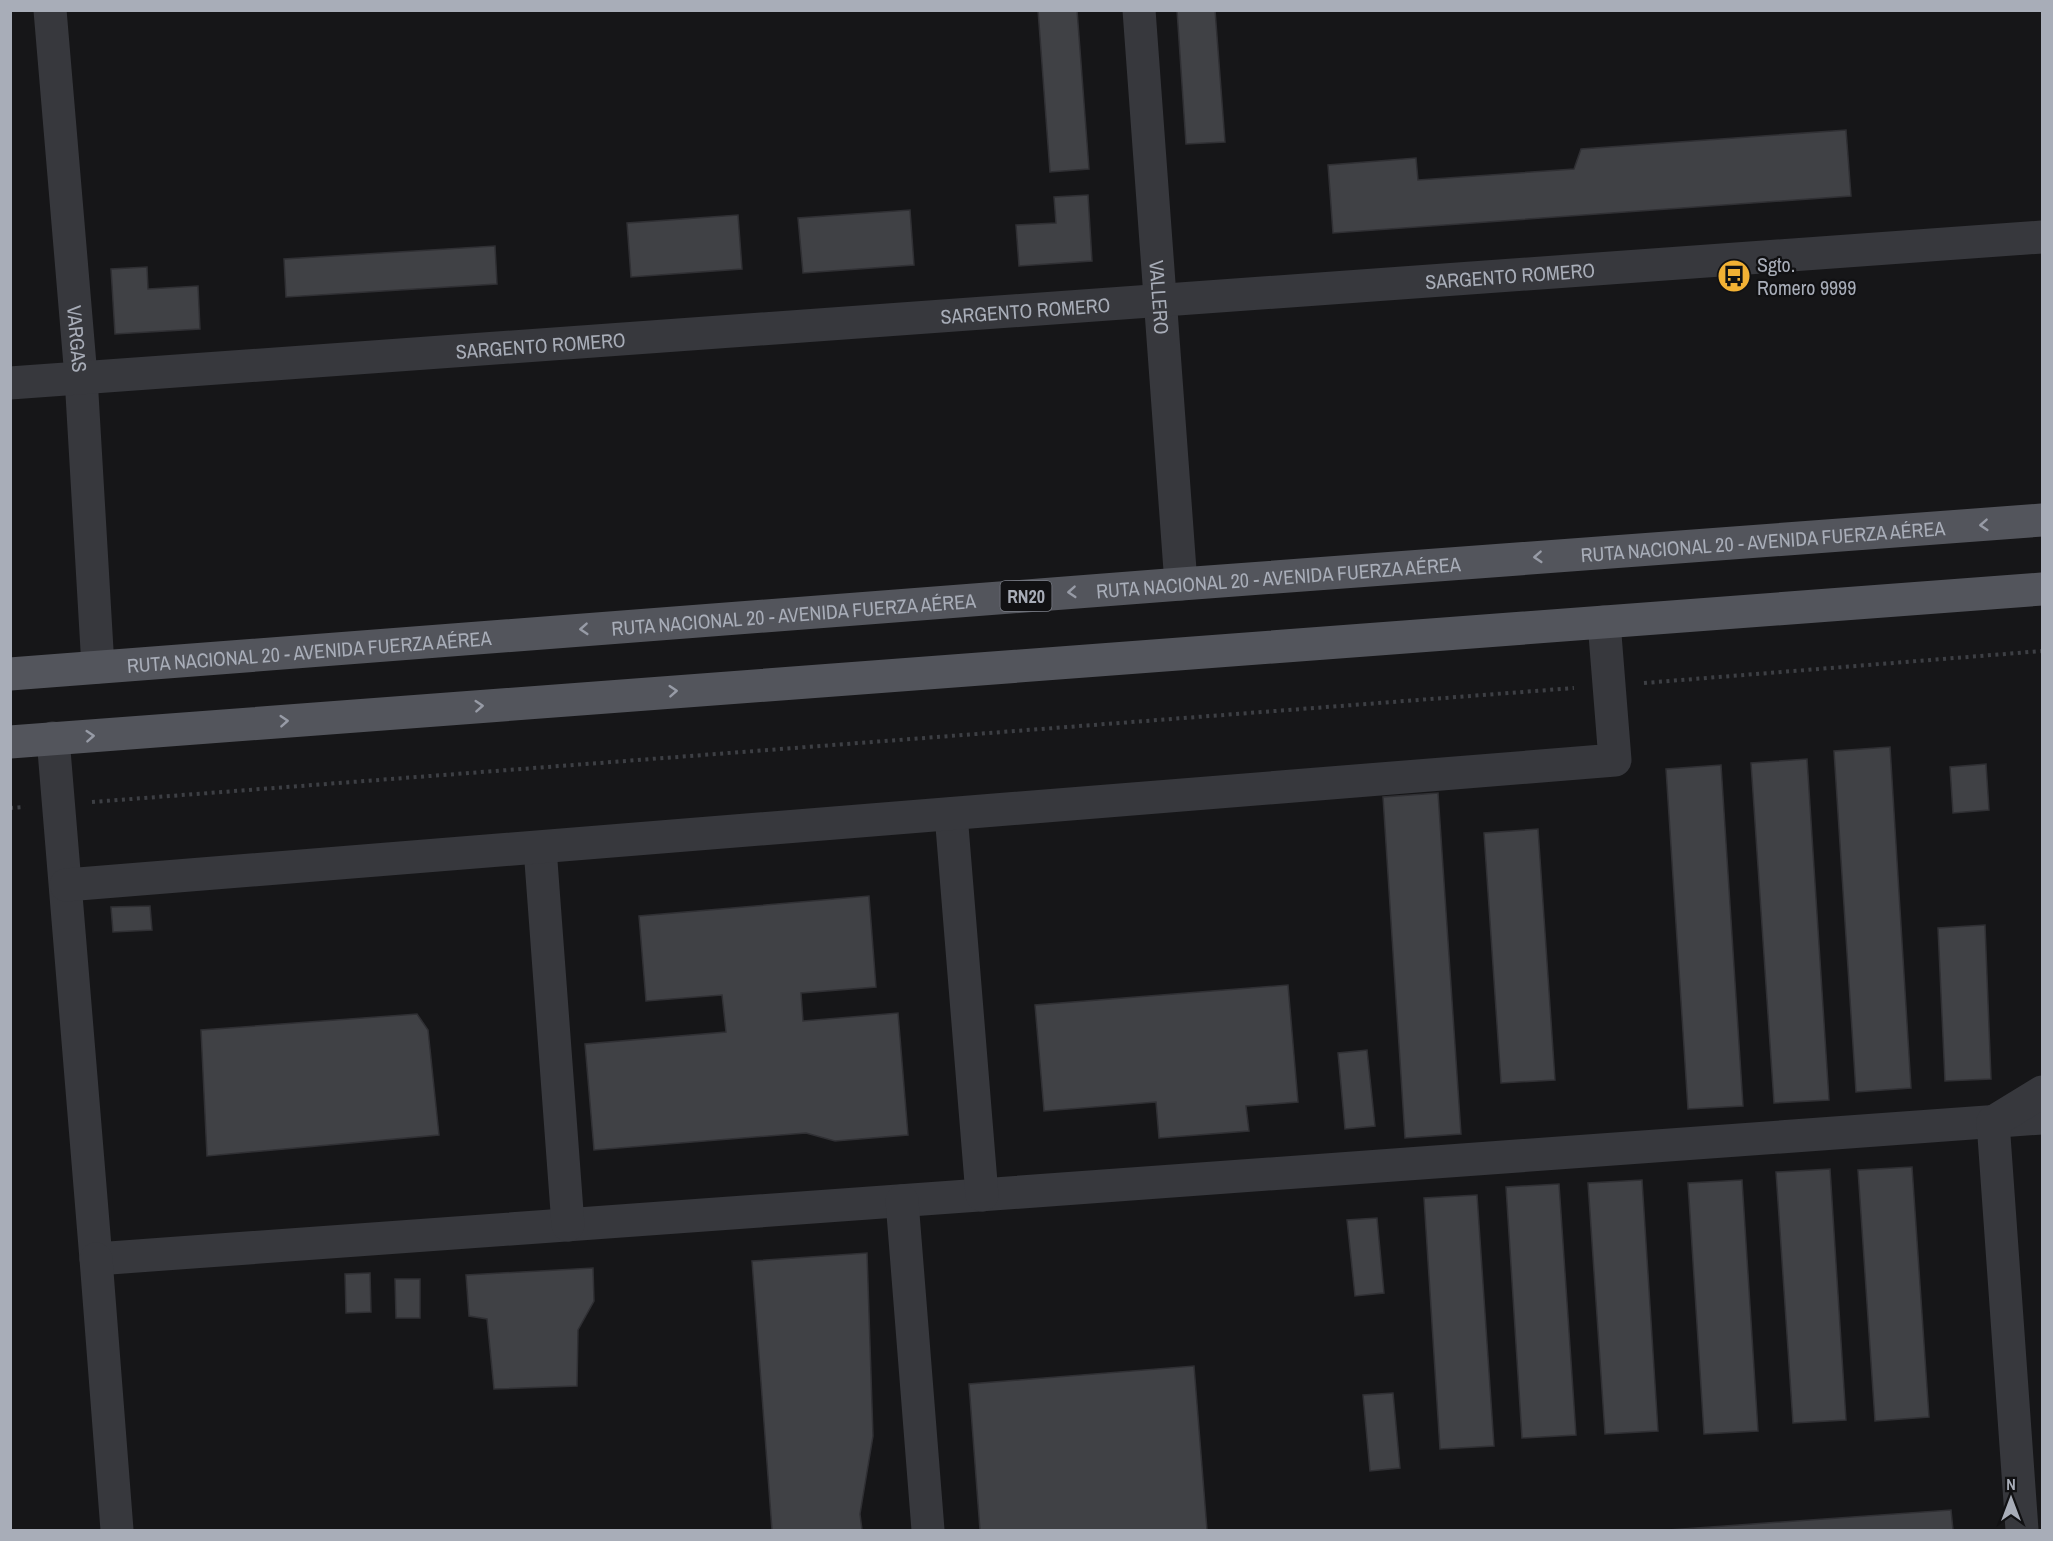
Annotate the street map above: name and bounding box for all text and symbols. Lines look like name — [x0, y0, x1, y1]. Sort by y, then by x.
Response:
place label: Sgto. Romero 9999 — [1757, 251, 1856, 301]
street label: SARGENTO ROMERO — [1424, 256, 1596, 295]
bus stop icon: Sgto. Romero 9999 — [1716, 258, 1752, 294]
street label: VALLERO — [1144, 259, 1176, 335]
street label: SARGENTO ROMERO — [940, 290, 1111, 330]
street label: VARGAS — [61, 304, 94, 374]
street label: SARGENTO ROMERO — [455, 325, 626, 364]
street label: RUTA NACIONAL 20 - AVENIDA FUERZA AÉREA — [1580, 514, 1946, 568]
one-way arrow — [1980, 518, 1989, 531]
street label: RUTA NACIONAL 20 - AVENIDA FUERZA AÉREA — [1095, 550, 1462, 604]
one-way arrow — [1534, 550, 1543, 563]
road number: RN20 — [1000, 581, 1052, 611]
one-way arrow — [1067, 585, 1076, 598]
street label: RUTA NACIONAL 20 - AVENIDA FUERZA AÉREA — [610, 586, 977, 641]
one-way arrow — [580, 623, 589, 636]
street label: RUTA NACIONAL 20 - AVENIDA FUERZA AÉREA — [126, 624, 492, 678]
one-way arrow — [669, 685, 678, 698]
one-way arrow — [474, 700, 483, 713]
one-way arrow — [280, 715, 289, 728]
one-way arrow — [85, 729, 94, 742]
north arrow — [1981, 1469, 2041, 1529]
text: N — [2006, 1473, 2016, 1495]

